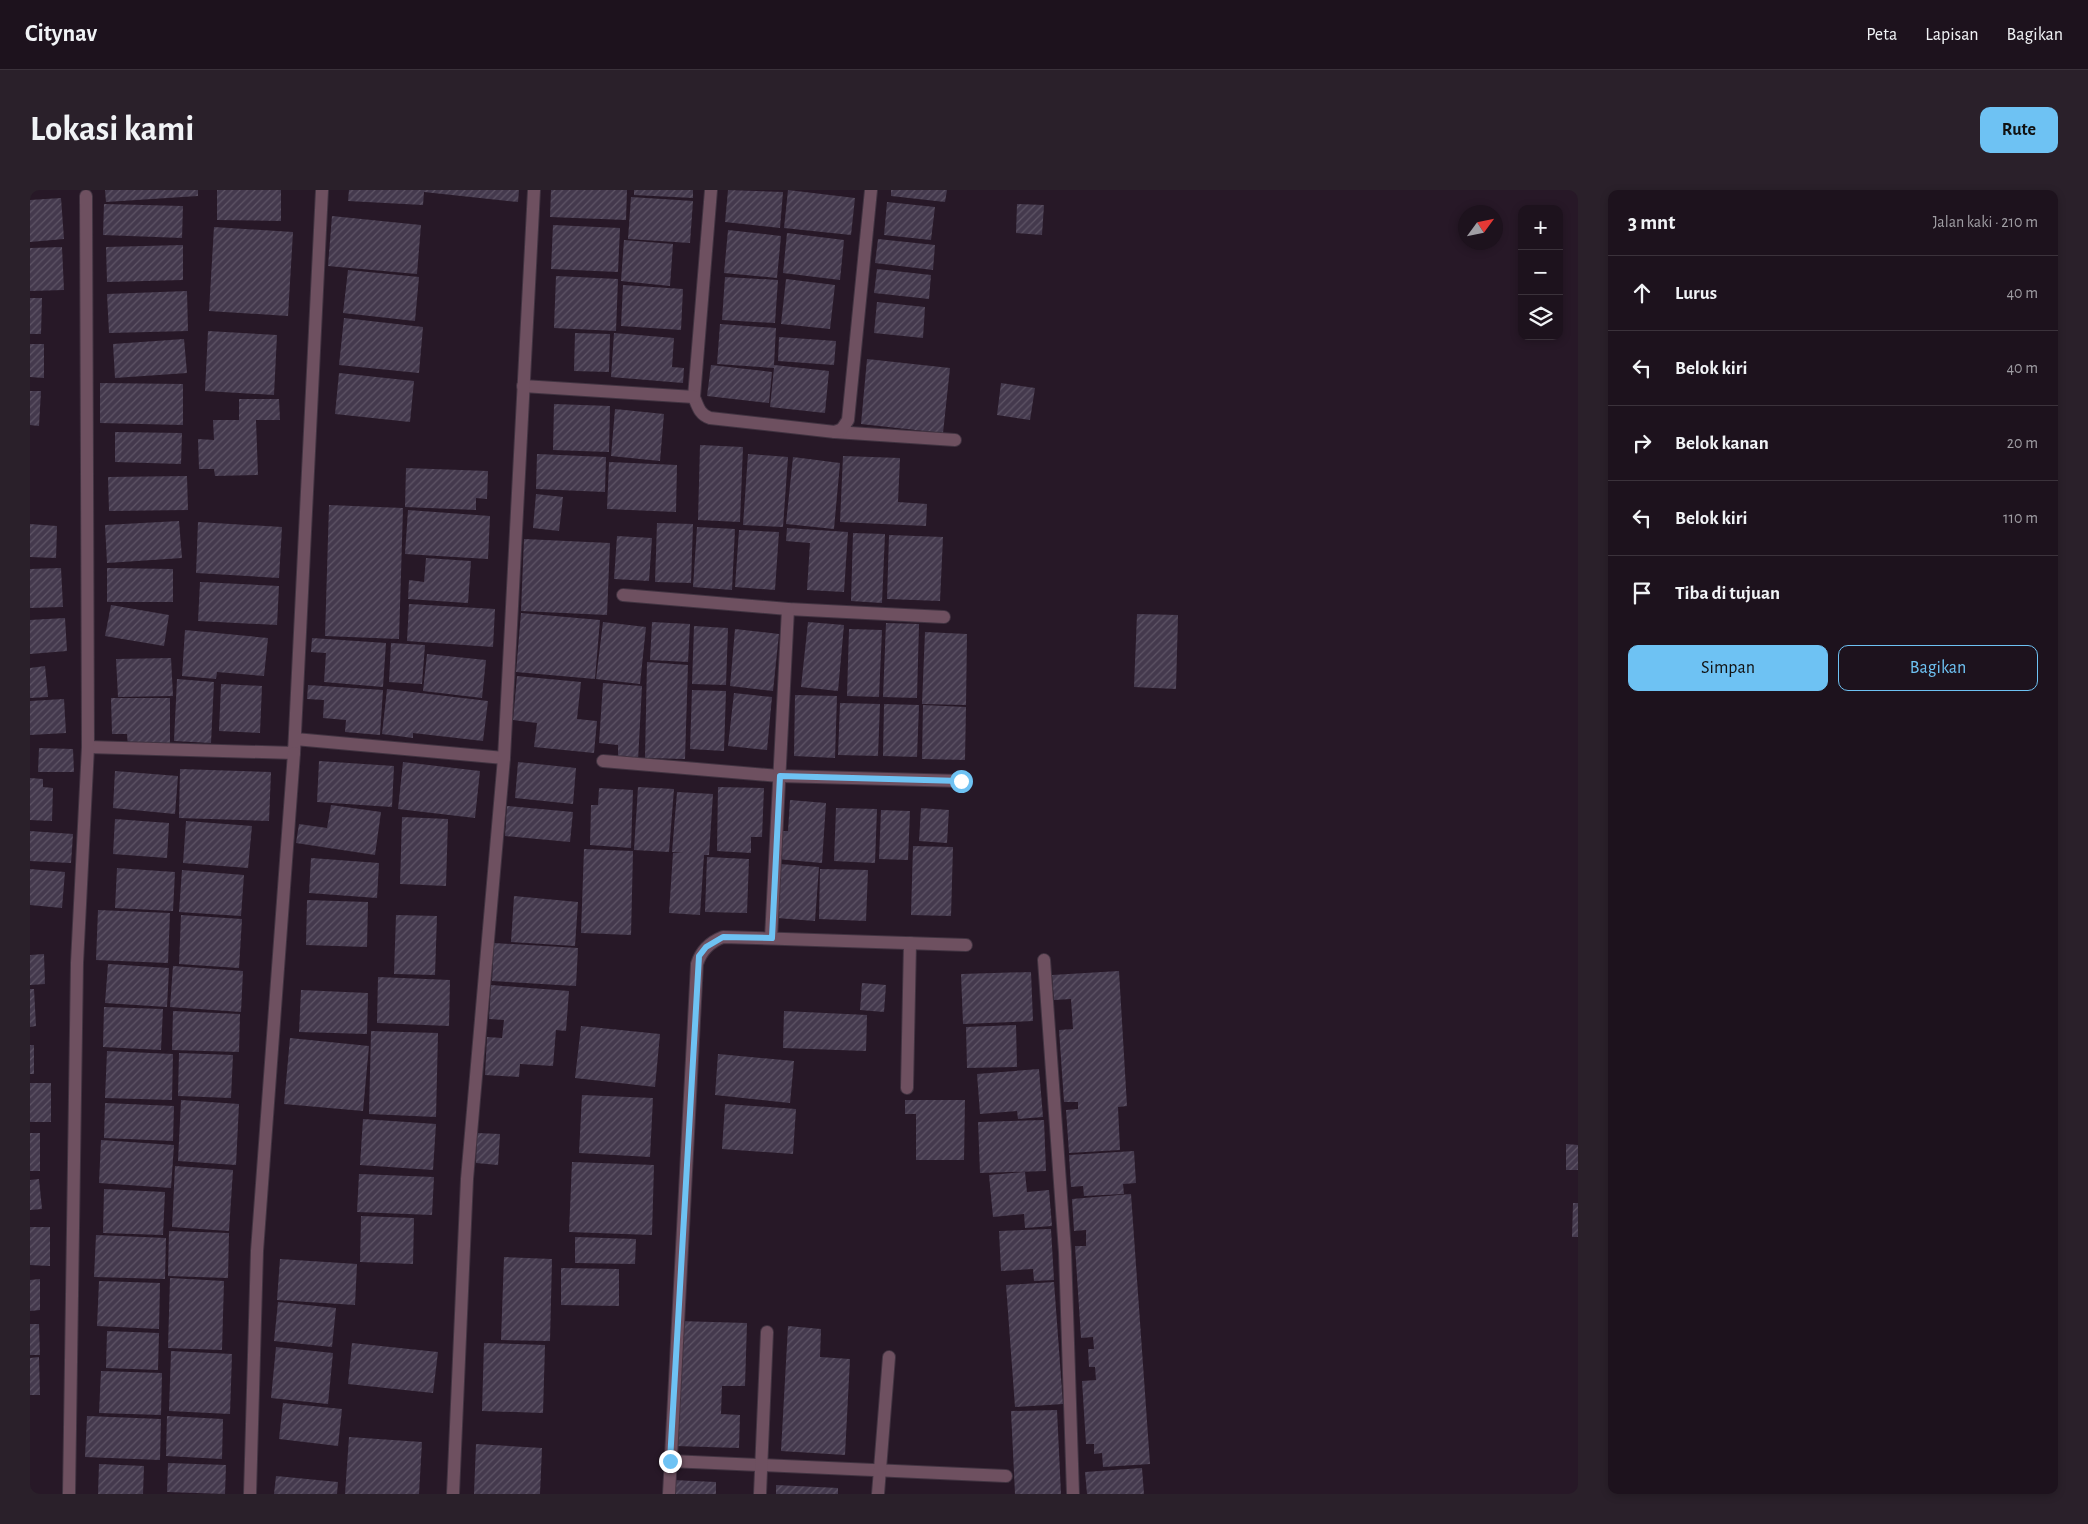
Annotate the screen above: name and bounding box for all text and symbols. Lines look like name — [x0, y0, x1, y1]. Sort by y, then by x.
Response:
text: Citynav — [25, 22, 97, 46]
text: Peta — [1866, 26, 1897, 44]
text: Lapisan — [1925, 26, 1979, 44]
text: Bagikan — [2007, 26, 2063, 44]
button: Rute — [1980, 107, 2058, 153]
text: Lokasi kami — [30, 112, 194, 147]
north arrow — [1458, 205, 1503, 250]
map controls — [1518, 205, 1563, 340]
button: + — [1518, 205, 1563, 250]
text: 3 mnt — [1628, 212, 1675, 233]
text: Jalan kaki · 210 m — [1933, 214, 2038, 230]
button: − — [1518, 250, 1563, 295]
icon: ahead — [1628, 279, 1656, 307]
text: Lurus — [1675, 284, 1717, 303]
text: 40 m — [2006, 285, 2038, 301]
button: layers — [1518, 295, 1563, 340]
icon: left — [1628, 354, 1656, 382]
text: Belok kiri — [1675, 359, 1747, 378]
text: 40 m — [2006, 360, 2038, 376]
icon: right — [1628, 429, 1656, 457]
text: Belok kanan — [1675, 434, 1769, 453]
text: 20 m — [2007, 435, 2038, 451]
icon: left — [1628, 504, 1656, 532]
text: Belok kiri — [1675, 509, 1747, 528]
text: 110 m — [2003, 510, 2038, 526]
icon: arrive — [1628, 579, 1656, 607]
text: Tiba di tujuan — [1675, 584, 1780, 603]
button: Simpan — [1628, 645, 1828, 691]
button: Bagikan — [1838, 645, 2038, 691]
route start — [950, 770, 973, 793]
route end — [659, 1450, 682, 1473]

